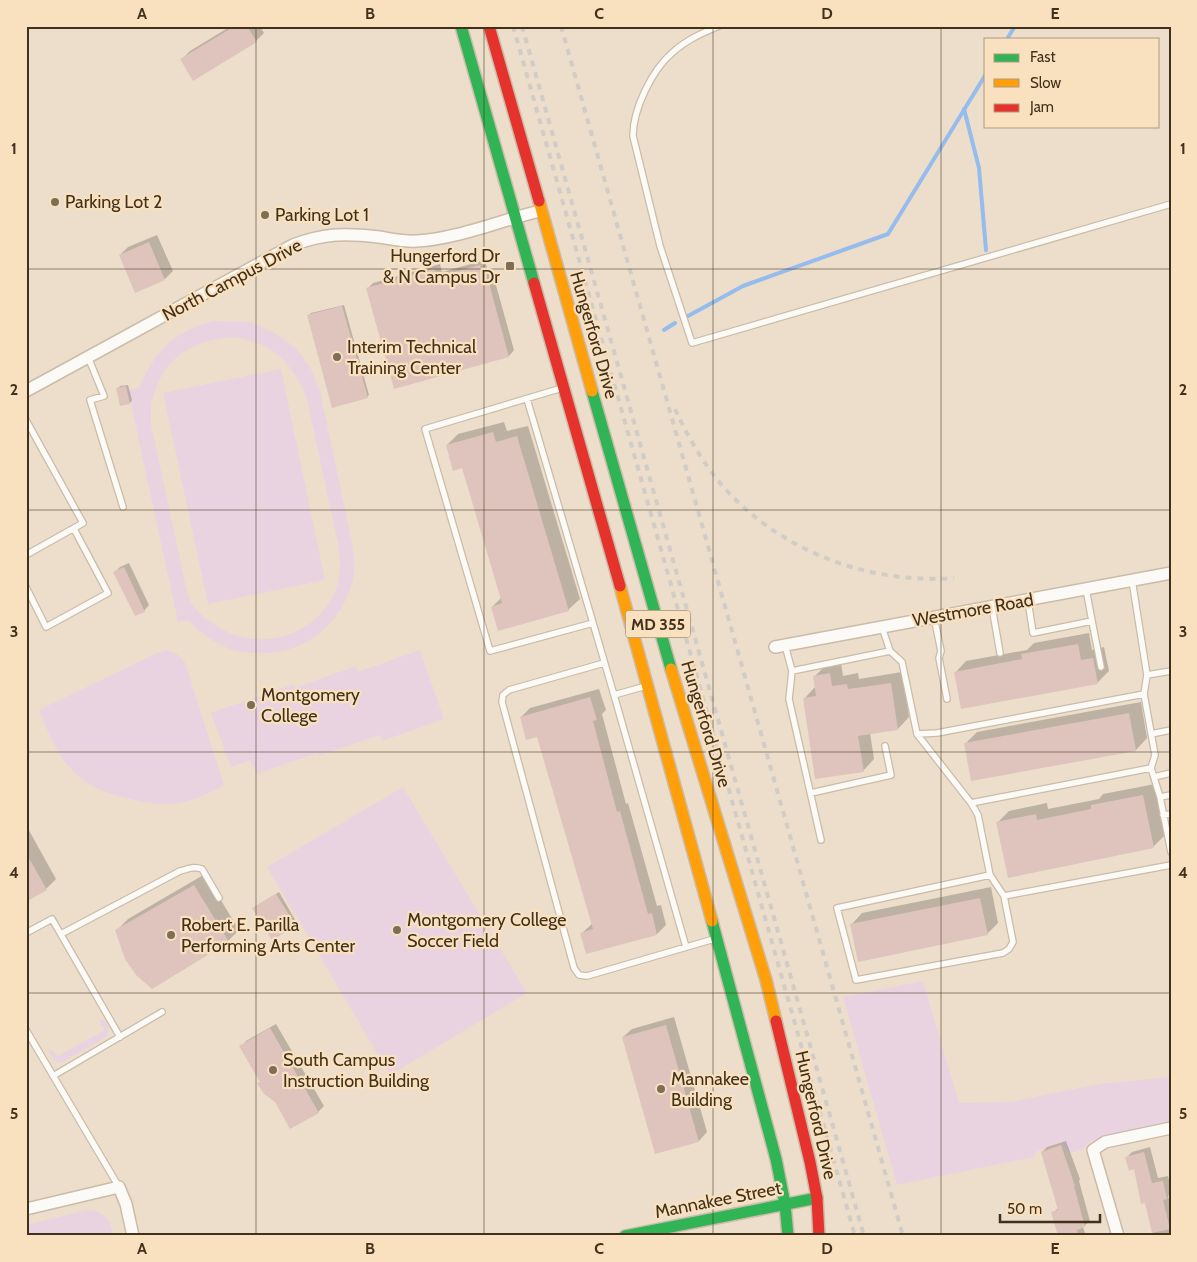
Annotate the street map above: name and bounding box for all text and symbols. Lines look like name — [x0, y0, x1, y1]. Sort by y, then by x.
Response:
text: A — [137, 4, 147, 23]
text: B — [365, 4, 375, 23]
text: C — [594, 4, 604, 23]
text: D — [821, 4, 833, 23]
text: E — [1050, 4, 1060, 23]
legend — [984, 38, 1160, 128]
text: Fast — [1030, 48, 1055, 66]
text: Slow — [1030, 74, 1061, 92]
text: Jam — [1029, 98, 1054, 116]
text: 1 — [11, 139, 17, 158]
text: 1 — [1180, 139, 1186, 158]
place label: Parking Lot 2 — [65, 191, 163, 213]
marker: Parking Lot 2 — [49, 196, 61, 208]
place label: Parking Lot 1 — [275, 204, 369, 226]
marker: Parking Lot 1 — [259, 209, 271, 221]
street label: North Campus Drive — [159, 234, 305, 326]
place label: Hungerford Dr & N Campus Dr — [383, 245, 500, 288]
marker: Hungerford Dr & N Campus Dr — [504, 260, 516, 272]
street label: Hungerford Drive — [565, 269, 623, 401]
place label: Interim Technical Training Center — [347, 336, 477, 379]
marker: Interim Technical Training Center — [331, 351, 343, 363]
text: 2 — [10, 380, 18, 399]
text: 2 — [1179, 380, 1187, 399]
street label: Westmore Road — [911, 589, 1035, 631]
road number: MD 355 — [626, 610, 690, 638]
text: 3 — [10, 622, 18, 641]
text: 3 — [1179, 622, 1187, 641]
street label: Hungerford Drive — [676, 658, 736, 790]
place label: Montgomery College — [261, 684, 360, 727]
marker: Montgomery College — [245, 699, 257, 711]
text: 4 — [9, 863, 19, 882]
text: 4 — [1178, 863, 1188, 882]
place label: Montgomery College Soccer Field — [407, 909, 567, 952]
place label: Robert E. Parilla Performing Arts Center — [181, 914, 356, 957]
marker: Montgomery College Soccer Field — [391, 924, 403, 936]
marker: Robert E. Parilla Performing Arts Center — [165, 929, 177, 941]
street label: Hungerford Drive — [791, 1048, 841, 1182]
place label: South Campus Instruction Building — [283, 1049, 430, 1092]
marker: South Campus Instruction Building — [267, 1064, 279, 1076]
place label: Mannakee Building — [671, 1068, 749, 1111]
marker: Mannakee Building — [655, 1083, 667, 1095]
text: 5 — [10, 1104, 18, 1123]
text: 5 — [1179, 1104, 1187, 1123]
street label: Mannakee Street — [653, 1177, 783, 1223]
scale bar — [1000, 1192, 1100, 1224]
text: 50 m — [1007, 1200, 1042, 1218]
text: A — [137, 1239, 147, 1258]
text: B — [365, 1239, 375, 1258]
text: C — [594, 1239, 604, 1258]
text: D — [821, 1239, 833, 1258]
text: E — [1050, 1239, 1060, 1258]

